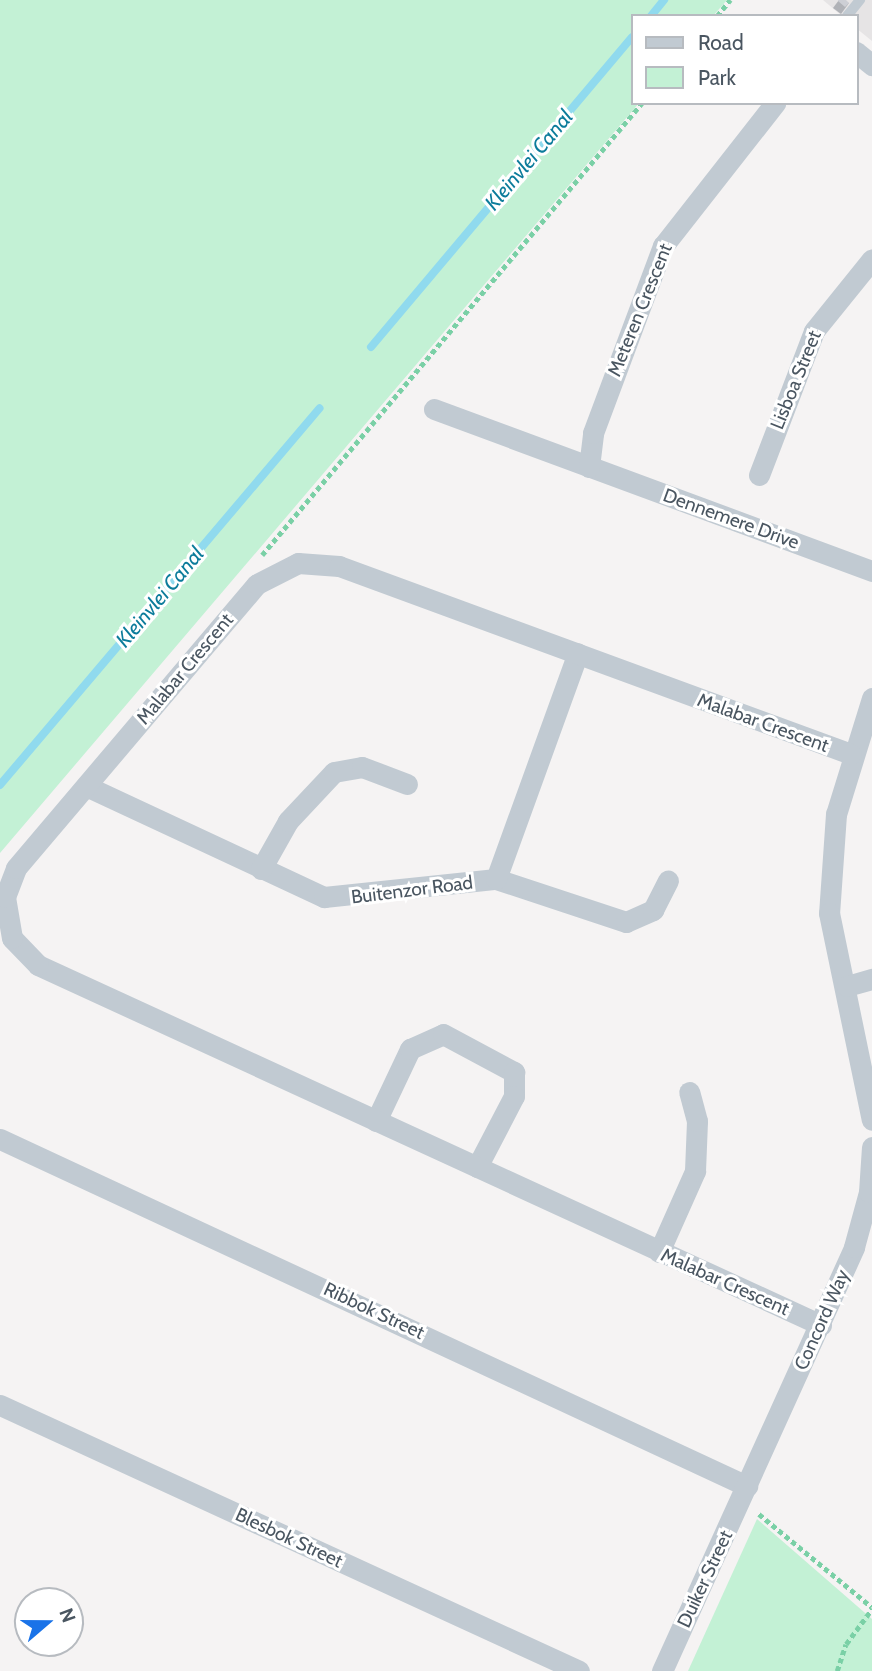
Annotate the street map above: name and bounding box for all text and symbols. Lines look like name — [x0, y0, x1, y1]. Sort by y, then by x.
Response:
legend — [630, 14, 858, 105]
text: Road — [698, 30, 744, 55]
text: Park — [698, 65, 736, 90]
water label: Kleinvlei Canal — [480, 105, 578, 215]
street label: Meteren Crescent — [603, 240, 677, 380]
street label: Lisboa Street — [766, 327, 826, 433]
street label: Dennemere Drive — [660, 484, 802, 554]
water label: Kleinvlei Canal — [111, 542, 209, 652]
street label: Malabar Crescent — [132, 609, 238, 729]
street label: Malabar Crescent — [694, 689, 832, 757]
street label: Buitenzor Road — [350, 871, 474, 909]
street label: Malabar Crescent — [657, 1244, 793, 1320]
street label: Concord Way — [790, 1266, 854, 1374]
street label: Ribbok Street — [320, 1278, 428, 1344]
street label: Blesbok Street — [232, 1503, 346, 1573]
street label: Duiker Street — [673, 1527, 737, 1631]
north arrow — [14, 1587, 84, 1657]
text: N — [54, 1605, 80, 1626]

